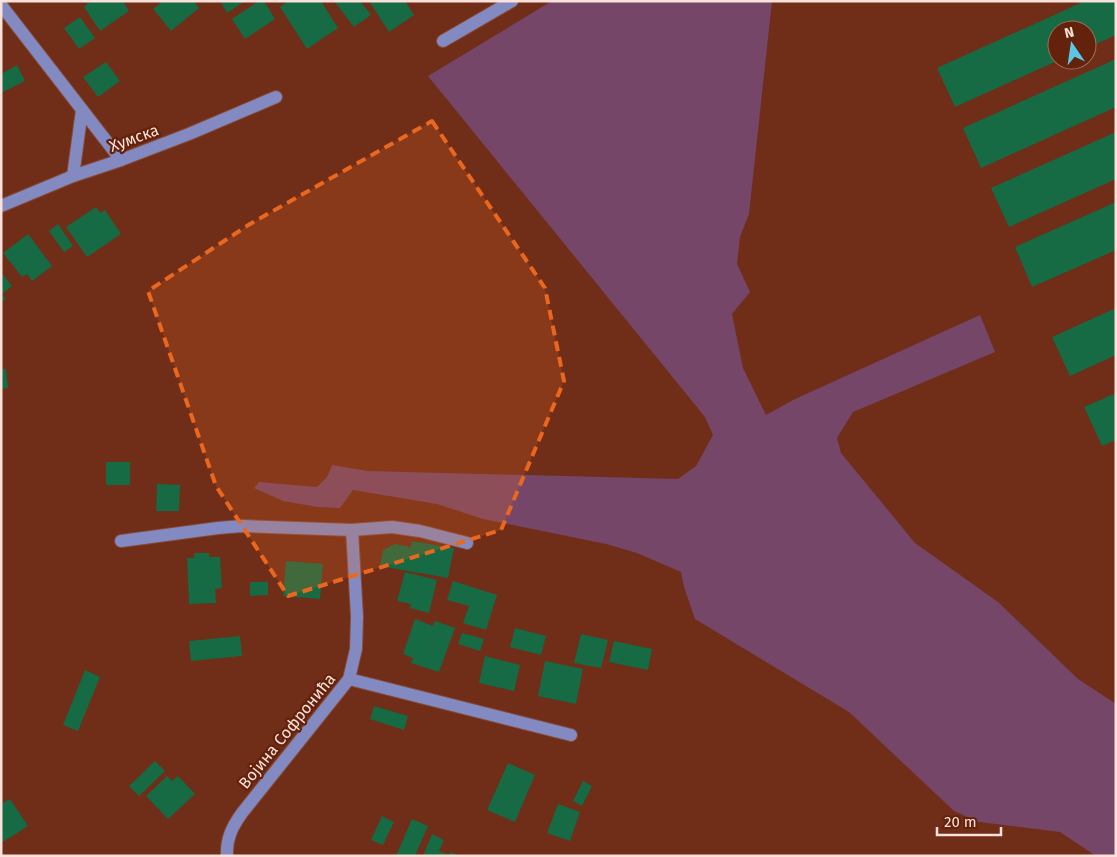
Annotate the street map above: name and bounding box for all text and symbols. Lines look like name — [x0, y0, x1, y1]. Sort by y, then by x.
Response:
north arrow — [1047, 20, 1097, 70]
text: N — [1063, 23, 1076, 42]
street label: Хумска — [107, 120, 161, 156]
street label: Војина Софронића — [235, 670, 339, 792]
scale bar — [937, 804, 1001, 836]
text: 20 m — [944, 813, 977, 831]

